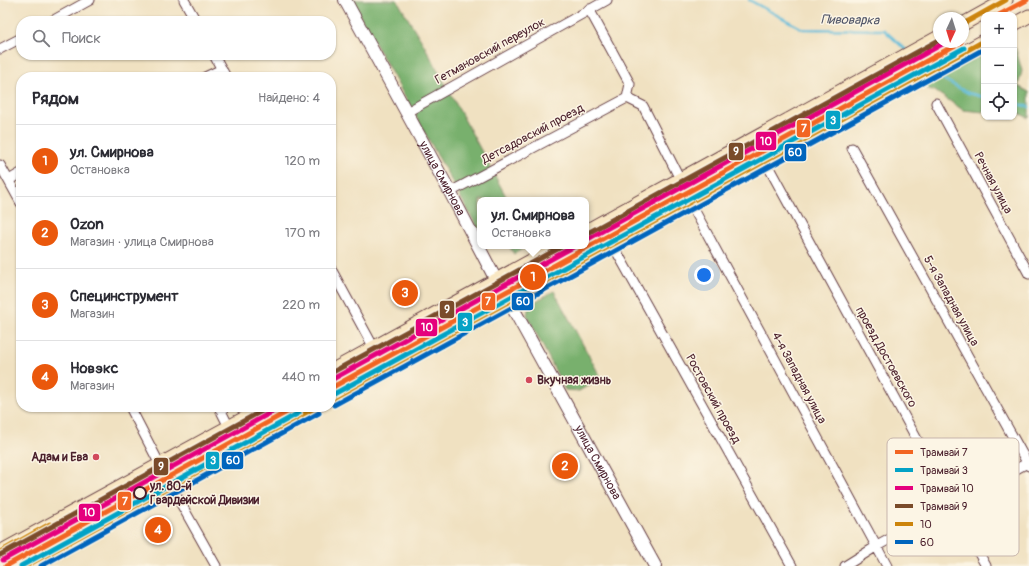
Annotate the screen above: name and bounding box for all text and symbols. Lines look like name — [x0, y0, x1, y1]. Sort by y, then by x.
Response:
water label: Пивоварка — [821, 11, 880, 29]
north arrow — [933, 12, 969, 48]
map controls — [981, 12, 1017, 120]
button: + — [981, 12, 1017, 48]
street label: Гетмановский переулок — [432, 15, 548, 87]
search box — [16, 16, 336, 60]
icon: search — [30, 27, 52, 49]
text: Поиск — [62, 29, 101, 48]
button: − — [981, 48, 1017, 84]
button: locate — [981, 84, 1017, 120]
text: Рядом — [32, 88, 79, 109]
text: Найдено: 4 — [258, 90, 320, 106]
street label: Детсадовский проезд — [479, 100, 587, 168]
line badge: 3 — [825, 110, 841, 130]
text: 3 — [830, 114, 836, 127]
line badge: 7 — [796, 119, 811, 138]
text: 7 — [801, 122, 807, 135]
line badge: 10 — [755, 131, 777, 151]
text: 10 — [760, 135, 772, 148]
street label: улица Смирнова — [415, 137, 469, 218]
line badge: 9 — [728, 142, 744, 161]
text: ул. Смирнова — [70, 143, 154, 162]
line badge: 60 — [784, 143, 807, 162]
text: 9 — [733, 145, 739, 158]
text: 60 — [788, 146, 802, 159]
street label: Речная улица — [971, 150, 1016, 217]
text: 1 — [42, 153, 48, 169]
text: 120 m — [284, 153, 320, 169]
text: Остановка — [70, 162, 130, 178]
popup — [477, 197, 589, 249]
text: ул. Смирнова — [491, 206, 575, 225]
text: Ozon — [70, 215, 104, 234]
text: 2 — [41, 225, 49, 241]
text: 170 m — [285, 225, 320, 241]
text: Остановка — [491, 225, 551, 241]
text: Магазин · улица Смирнова — [70, 234, 214, 250]
street label: 5-я Западная улица — [920, 253, 982, 349]
pin: 1 — [520, 262, 546, 292]
your location — [694, 265, 714, 285]
pin: 3 — [392, 278, 418, 308]
text: Специнструмент — [70, 287, 178, 306]
line badge: 7 — [481, 292, 496, 311]
line badge: 60 — [511, 292, 534, 311]
text: 7 — [485, 295, 491, 308]
text: 60 — [516, 295, 530, 308]
text: 3 — [41, 297, 49, 313]
text: 220 m — [282, 297, 320, 313]
line badge: 9 — [439, 300, 455, 319]
text: 9 — [444, 303, 450, 316]
street label: проезд Достоевского — [852, 304, 920, 410]
text: Магазин — [70, 306, 114, 322]
line badge: 3 — [457, 312, 473, 332]
text: 3 — [462, 316, 468, 329]
line badge: 10 — [415, 318, 438, 337]
text: 10 — [421, 321, 433, 334]
street label: 4-я Западная улица — [769, 330, 830, 427]
street label: Ростовский проезд — [682, 352, 744, 447]
text: Новэкс — [70, 359, 118, 378]
text: 4 — [41, 369, 49, 385]
text: 440 m — [282, 369, 320, 385]
place label: Вкучная жизнь — [537, 373, 612, 388]
marker: Вкучная жизнь — [524, 375, 534, 385]
text: Магазин — [70, 378, 114, 394]
street label: улица Смирнова — [571, 422, 625, 503]
legend — [887, 438, 1019, 556]
text: Трамвай 7 — [920, 446, 968, 459]
place label: Адам и Ева — [31, 450, 88, 465]
line badge: 3 — [205, 451, 220, 470]
line badge: 60 — [221, 451, 244, 470]
pin: 2 — [552, 451, 578, 481]
marker: Адам и Ева — [91, 452, 101, 462]
text: 3 — [210, 454, 216, 467]
text: 60 — [226, 454, 240, 467]
line badge: 9 — [153, 457, 169, 476]
text: 9 — [158, 460, 164, 473]
text: Трамвай 3 — [920, 464, 968, 477]
place label: ул. 80-й Гвардейской Дивизии — [149, 479, 260, 508]
text: Трамвай 10 — [920, 482, 974, 495]
marker: ул. 80-й Гвардейской Дивизии — [133, 486, 147, 500]
line badge: 7 — [117, 491, 132, 511]
text: 7 — [122, 495, 128, 508]
text: Трамвай 9 — [920, 500, 968, 513]
line badge: 10 — [78, 503, 101, 522]
text: 10 — [83, 506, 95, 519]
pin: 4 — [145, 515, 171, 545]
text: 10 — [920, 518, 932, 531]
text: 60 — [920, 536, 934, 549]

